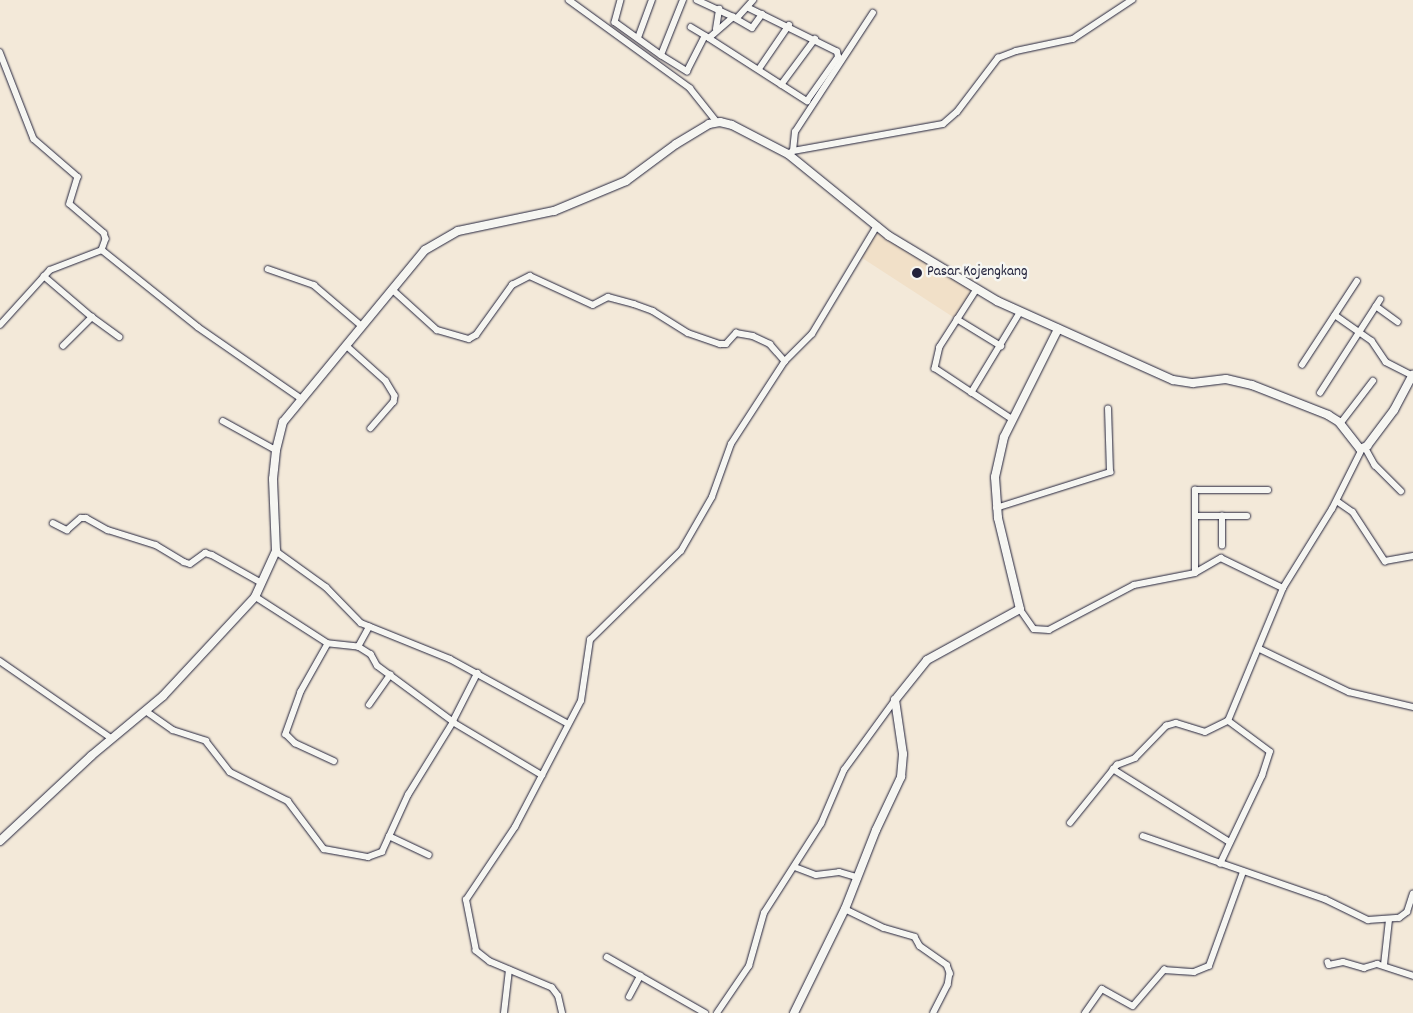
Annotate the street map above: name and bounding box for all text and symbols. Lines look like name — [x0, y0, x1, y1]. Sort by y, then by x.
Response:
place label: Pasar Kojengkang — [927, 264, 1028, 282]
marker: Pasar Kojengkang — [911, 267, 923, 279]

